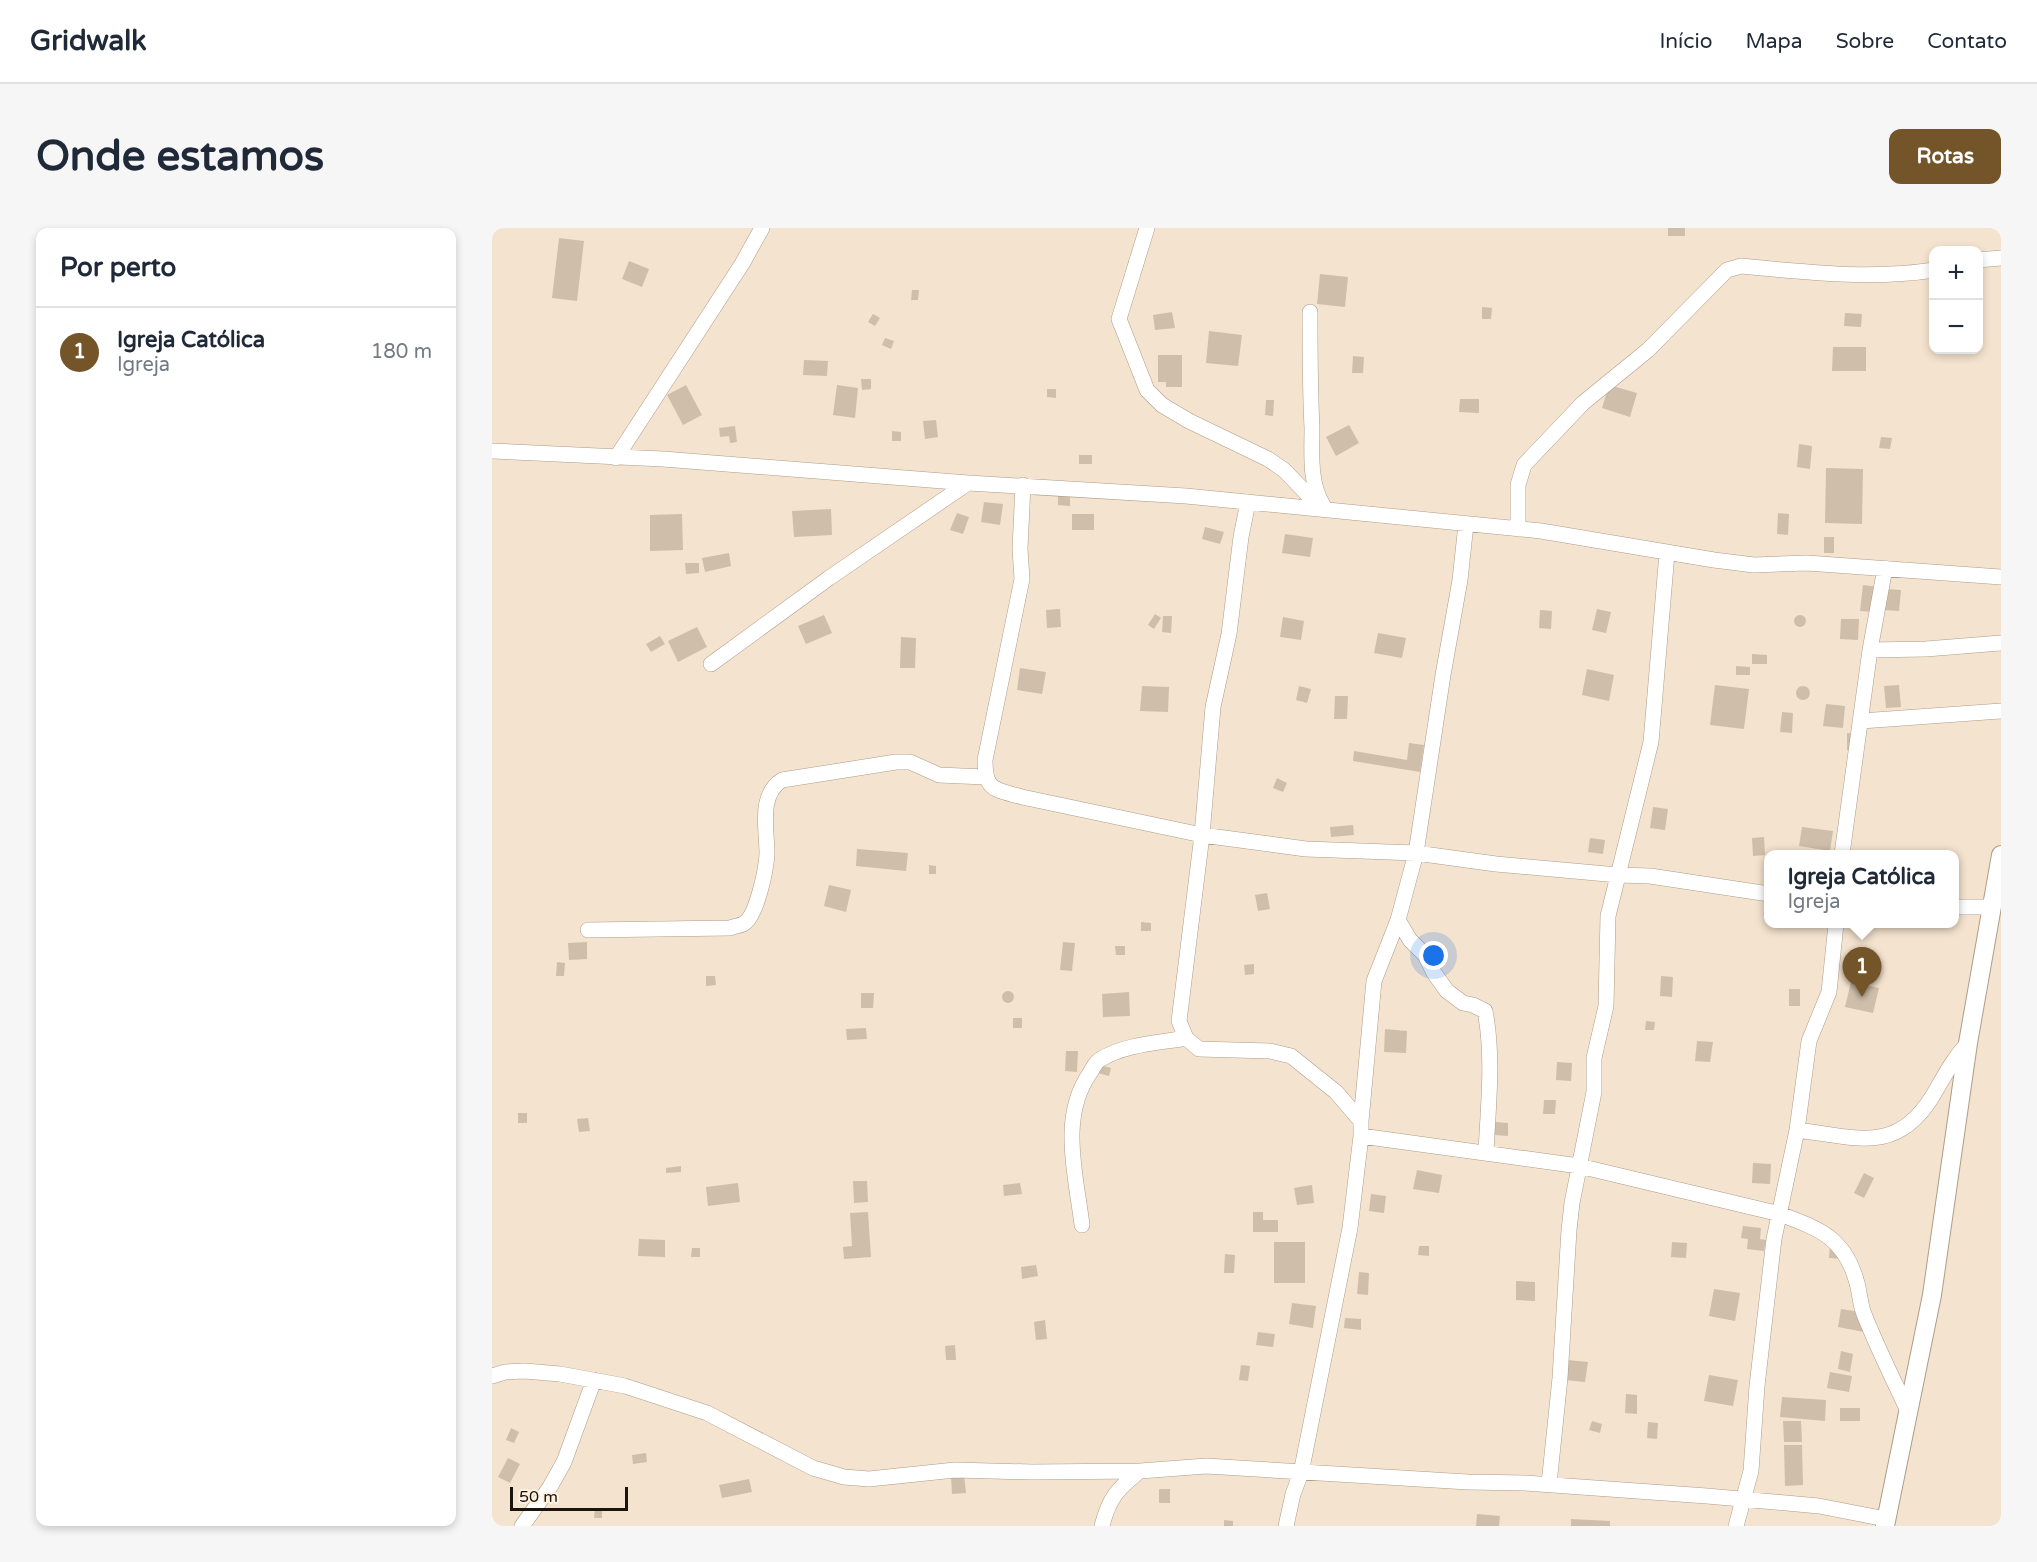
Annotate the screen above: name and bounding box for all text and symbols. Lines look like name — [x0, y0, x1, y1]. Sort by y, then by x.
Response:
text: Gridwalk — [30, 24, 147, 58]
text: Início — [1660, 29, 1712, 54]
text: Mapa — [1745, 29, 1803, 54]
text: Sobre — [1836, 29, 1894, 54]
text: Contato — [1927, 29, 2007, 54]
button: Rotas — [1889, 129, 2001, 184]
text: Onde estamos — [36, 131, 324, 182]
map controls — [1929, 246, 1983, 354]
button: + — [1929, 246, 1983, 300]
text: Por perto — [60, 252, 176, 283]
button: − — [1929, 300, 1983, 354]
text: Igreja Católica — [117, 327, 265, 353]
text: 1 — [73, 340, 86, 364]
text: 180 m — [371, 340, 432, 364]
text: Igreja — [117, 353, 170, 377]
popup — [1764, 850, 1959, 928]
text: Igreja Católica — [1787, 864, 1936, 890]
text: Igreja — [1787, 890, 1840, 914]
your location — [1419, 941, 1448, 970]
pin: 1 — [1842, 948, 1882, 997]
scale bar — [510, 1484, 628, 1512]
text: 50 m — [519, 1487, 558, 1507]

